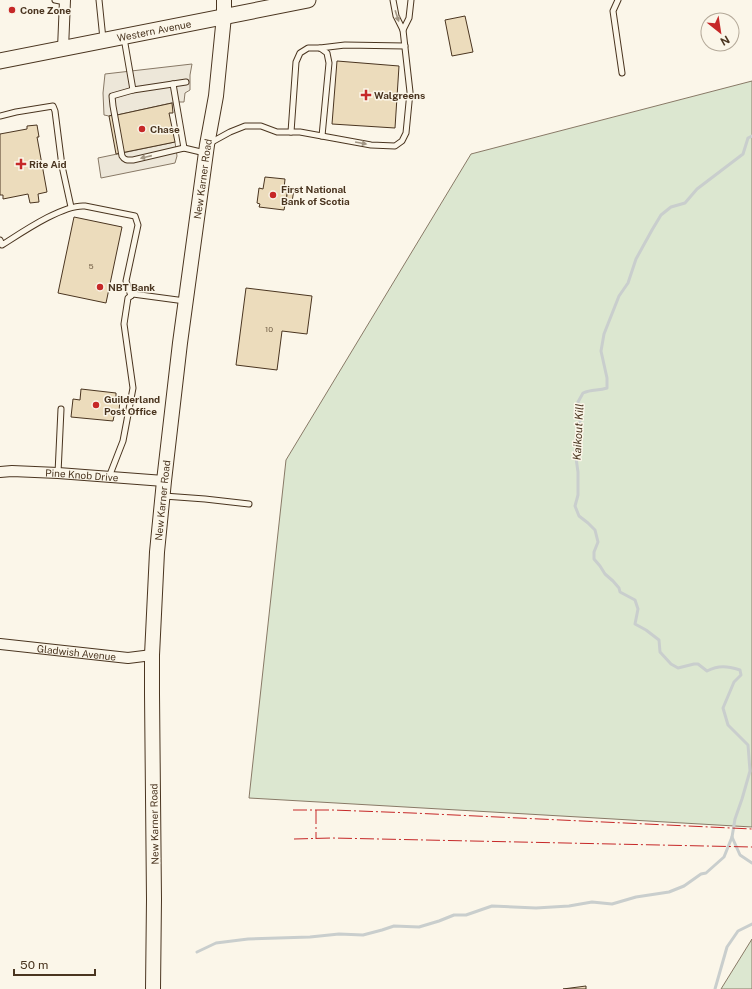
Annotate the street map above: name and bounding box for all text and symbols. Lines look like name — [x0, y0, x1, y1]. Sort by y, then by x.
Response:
place label: Cone Zone — [20, 4, 71, 16]
marker: Cone Zone — [7, 5, 17, 15]
one-way arrow — [394, 10, 400, 22]
north arrow — [700, 12, 740, 52]
street label: Western Avenue — [116, 17, 193, 44]
text: N — [718, 33, 732, 48]
place label: Walgreens — [374, 89, 425, 101]
marker: Walgreens — [361, 90, 371, 100]
place label: Chase — [150, 123, 180, 135]
marker: Chase — [137, 124, 147, 134]
street label: New Karner Road — [191, 138, 214, 220]
one-way arrow — [355, 140, 367, 146]
one-way arrow — [140, 154, 152, 160]
place label: Rite Aid — [29, 158, 67, 170]
marker: Rite Aid — [16, 159, 26, 169]
place label: First National Bank of Scotia — [281, 183, 350, 207]
marker: First National Bank of Scotia — [268, 190, 278, 200]
house number: 5 — [88, 261, 94, 271]
place label: NBT Bank — [108, 281, 155, 293]
marker: NBT Bank — [95, 282, 105, 292]
house number: 10 — [265, 324, 273, 334]
place label: Guilderland Post Office — [104, 393, 160, 417]
marker: Guilderland Post Office — [91, 400, 101, 410]
water label: Kaikout Kill — [571, 403, 585, 461]
street label: New Karner Road — [152, 459, 172, 541]
street label: Pine Knob Drive — [45, 466, 119, 484]
street label: Gladwish Avenue — [36, 642, 117, 663]
street label: New Karner Road — [147, 783, 161, 865]
scale bar — [14, 951, 95, 977]
text: 50 m — [20, 958, 48, 972]

